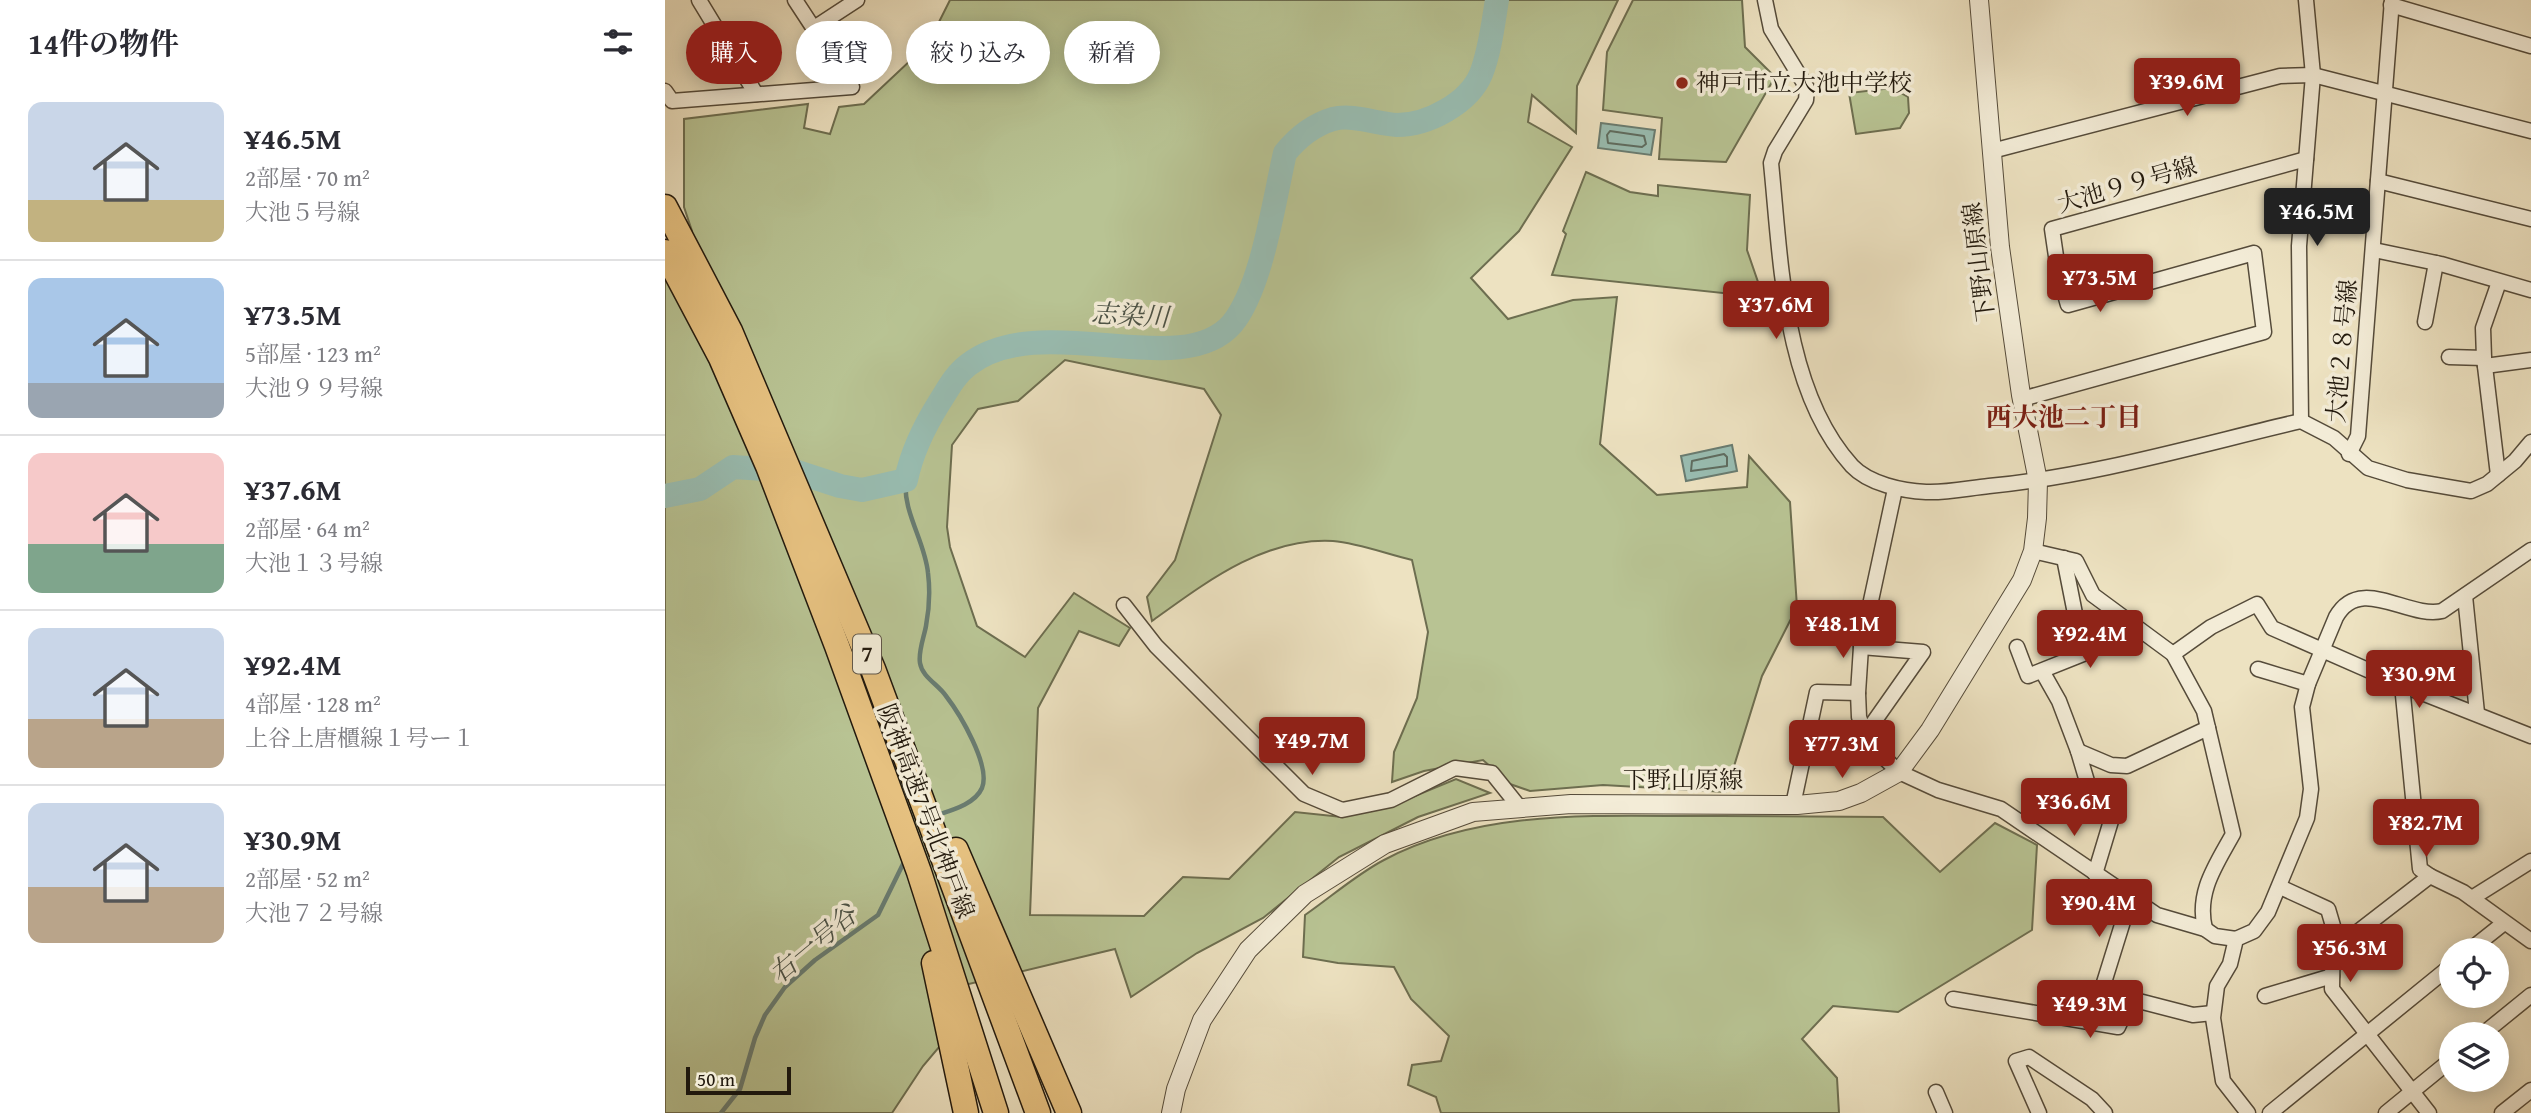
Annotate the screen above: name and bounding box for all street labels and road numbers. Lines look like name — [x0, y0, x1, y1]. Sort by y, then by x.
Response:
street label: 大池９９号線 — [2053, 148, 2201, 221]
street label: 下野山原線 — [1954, 200, 2003, 324]
street label: 大池２８号線 — [2318, 278, 2365, 424]
road number: 7 — [853, 634, 881, 674]
street label: 阪神高速7号北神戸線 — [869, 698, 984, 923]
street label: 下野山原線 — [1623, 762, 1743, 797]

